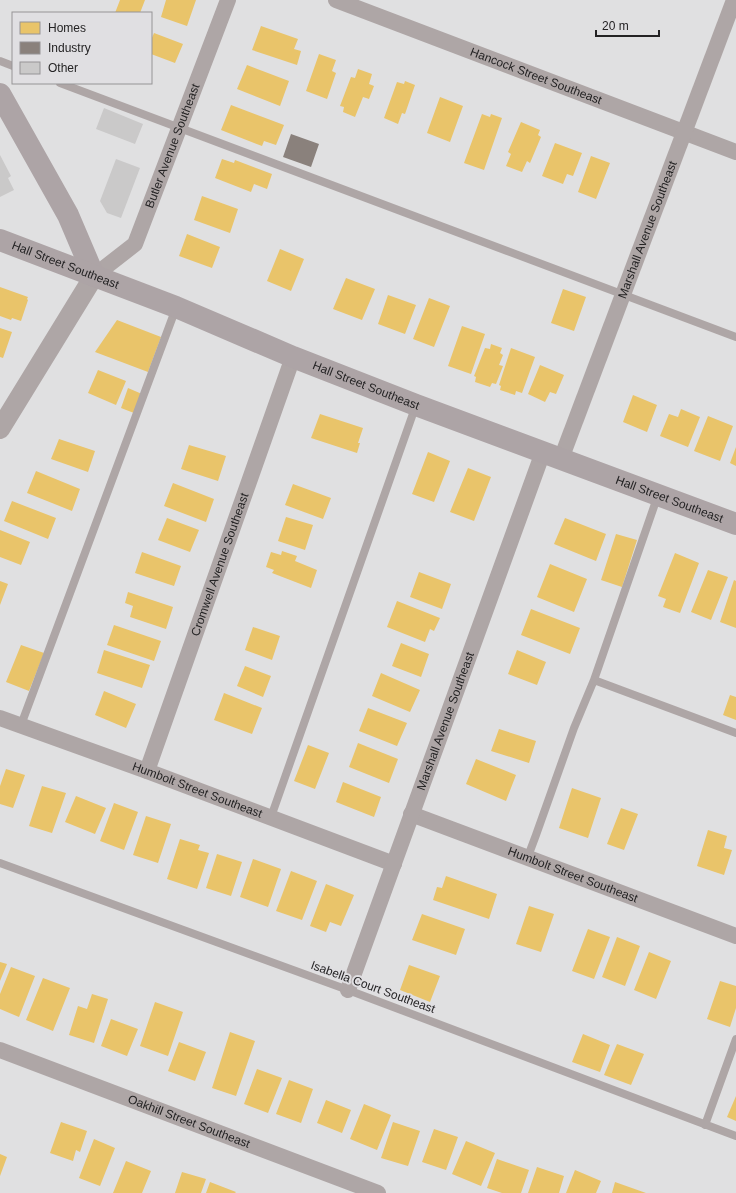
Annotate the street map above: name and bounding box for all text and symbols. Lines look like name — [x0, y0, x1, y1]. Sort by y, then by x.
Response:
legend — [12, 12, 152, 84]
scale bar — [596, 12, 659, 38]
text: 20 m — [602, 19, 629, 33]
text: Homes — [48, 21, 86, 35]
text: Industry — [48, 41, 91, 55]
street label: Hancock Street Southeast — [468, 45, 604, 108]
text: Other — [48, 61, 78, 75]
street label: Butler Avenue Southeast — [142, 81, 203, 210]
street label: Marshall Avenue Southeast — [615, 158, 680, 301]
street label: Hall Street Southeast — [10, 238, 122, 292]
street label: Hall Street Southeast — [311, 358, 422, 413]
street label: Hall Street Southeast — [614, 473, 726, 526]
street label: Cromwell Avenue Southeast — [188, 490, 252, 638]
street label: Marshall Avenue Southeast — [414, 649, 477, 792]
street label: Humbolt Street Southeast — [130, 759, 265, 821]
street label: Humbolt Street Southeast — [506, 844, 640, 906]
street label: Isabella Court Southeast — [309, 958, 438, 1016]
street label: Oakhill Street Southeast — [126, 1092, 253, 1151]

